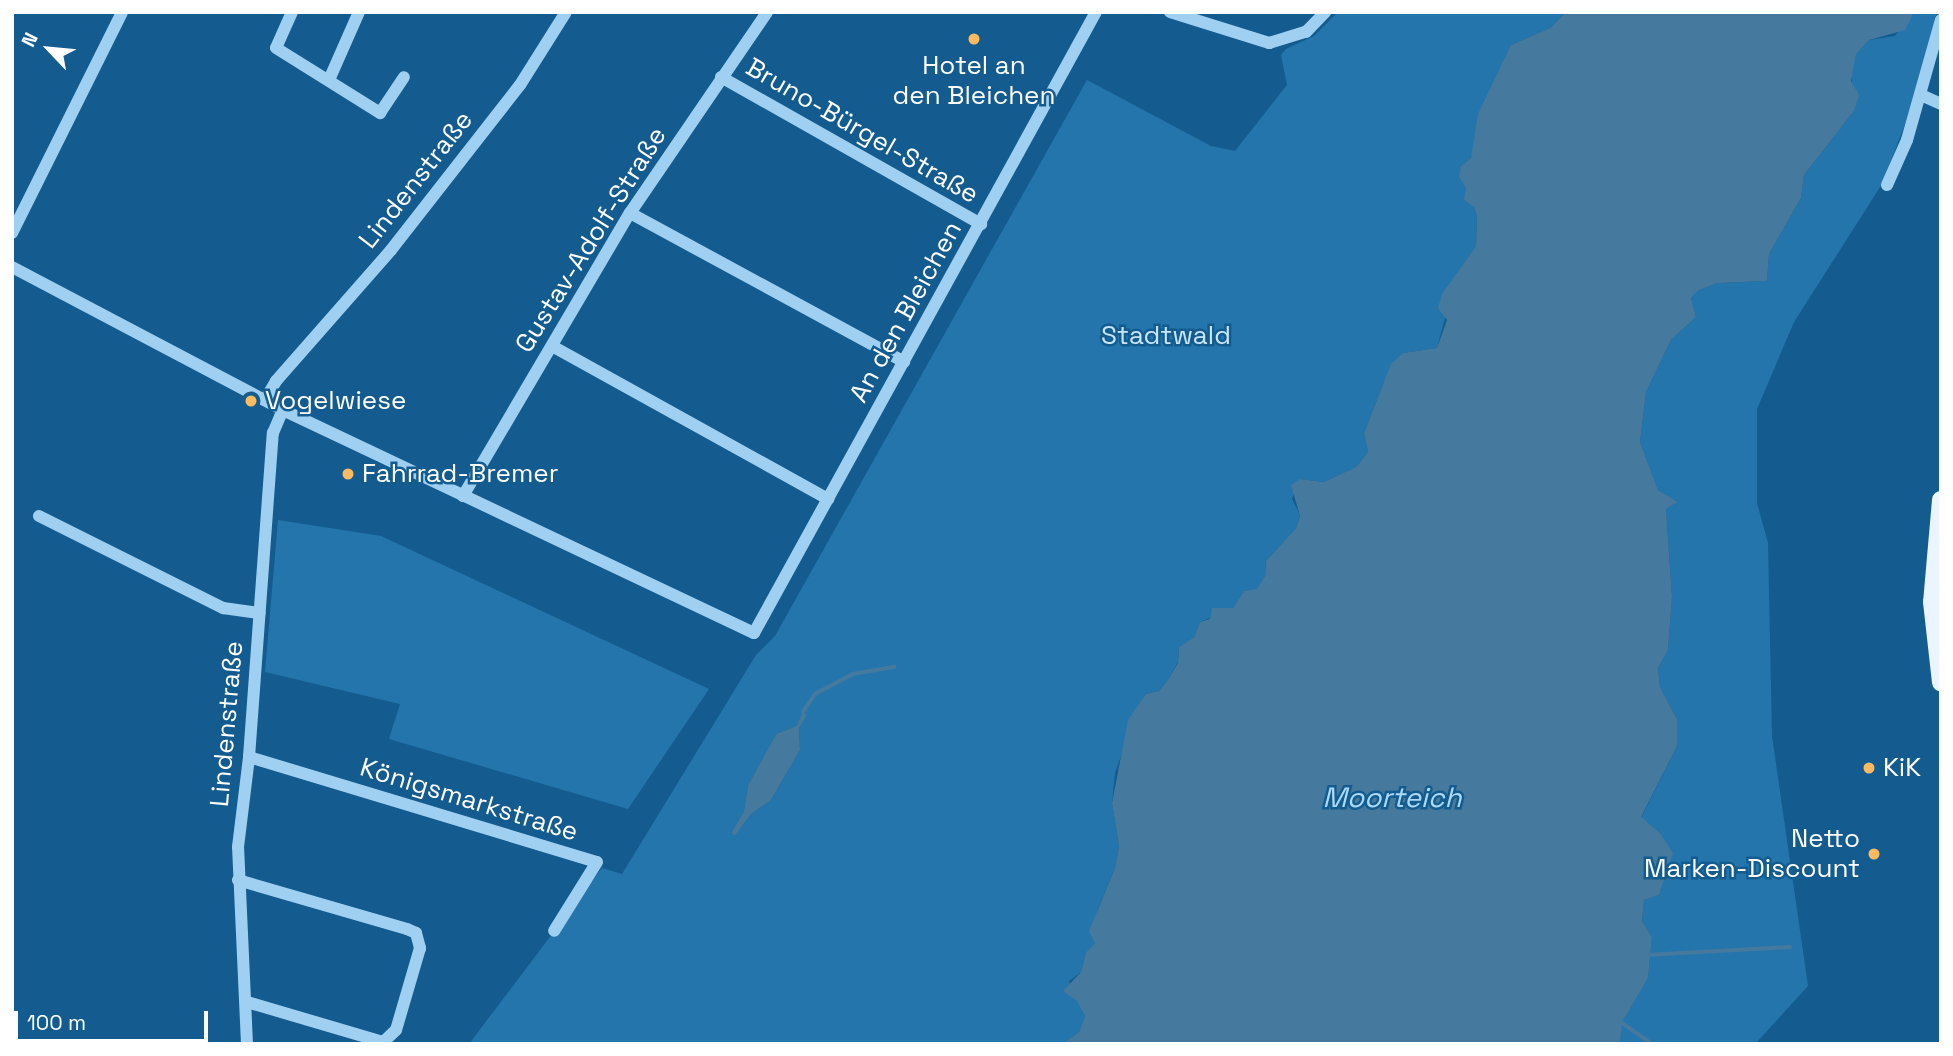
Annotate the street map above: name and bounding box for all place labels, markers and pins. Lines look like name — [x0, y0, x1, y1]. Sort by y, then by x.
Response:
marker: Hotel an den Bleichen — [966, 31, 982, 47]
place label: Hotel an den Bleichen — [893, 50, 1055, 112]
place label: Vogelwiese — [265, 385, 406, 417]
marker: Vogelwiese — [243, 393, 259, 409]
place label: Fahrrad-Bremer — [362, 458, 559, 490]
marker: Fahrrad-Bremer — [340, 466, 356, 482]
place label: KiK — [1883, 752, 1921, 784]
marker: KiK — [1861, 760, 1877, 776]
place label: Netto Marken-Discount — [1644, 823, 1860, 884]
marker: Netto Marken-Discount — [1866, 846, 1882, 862]

